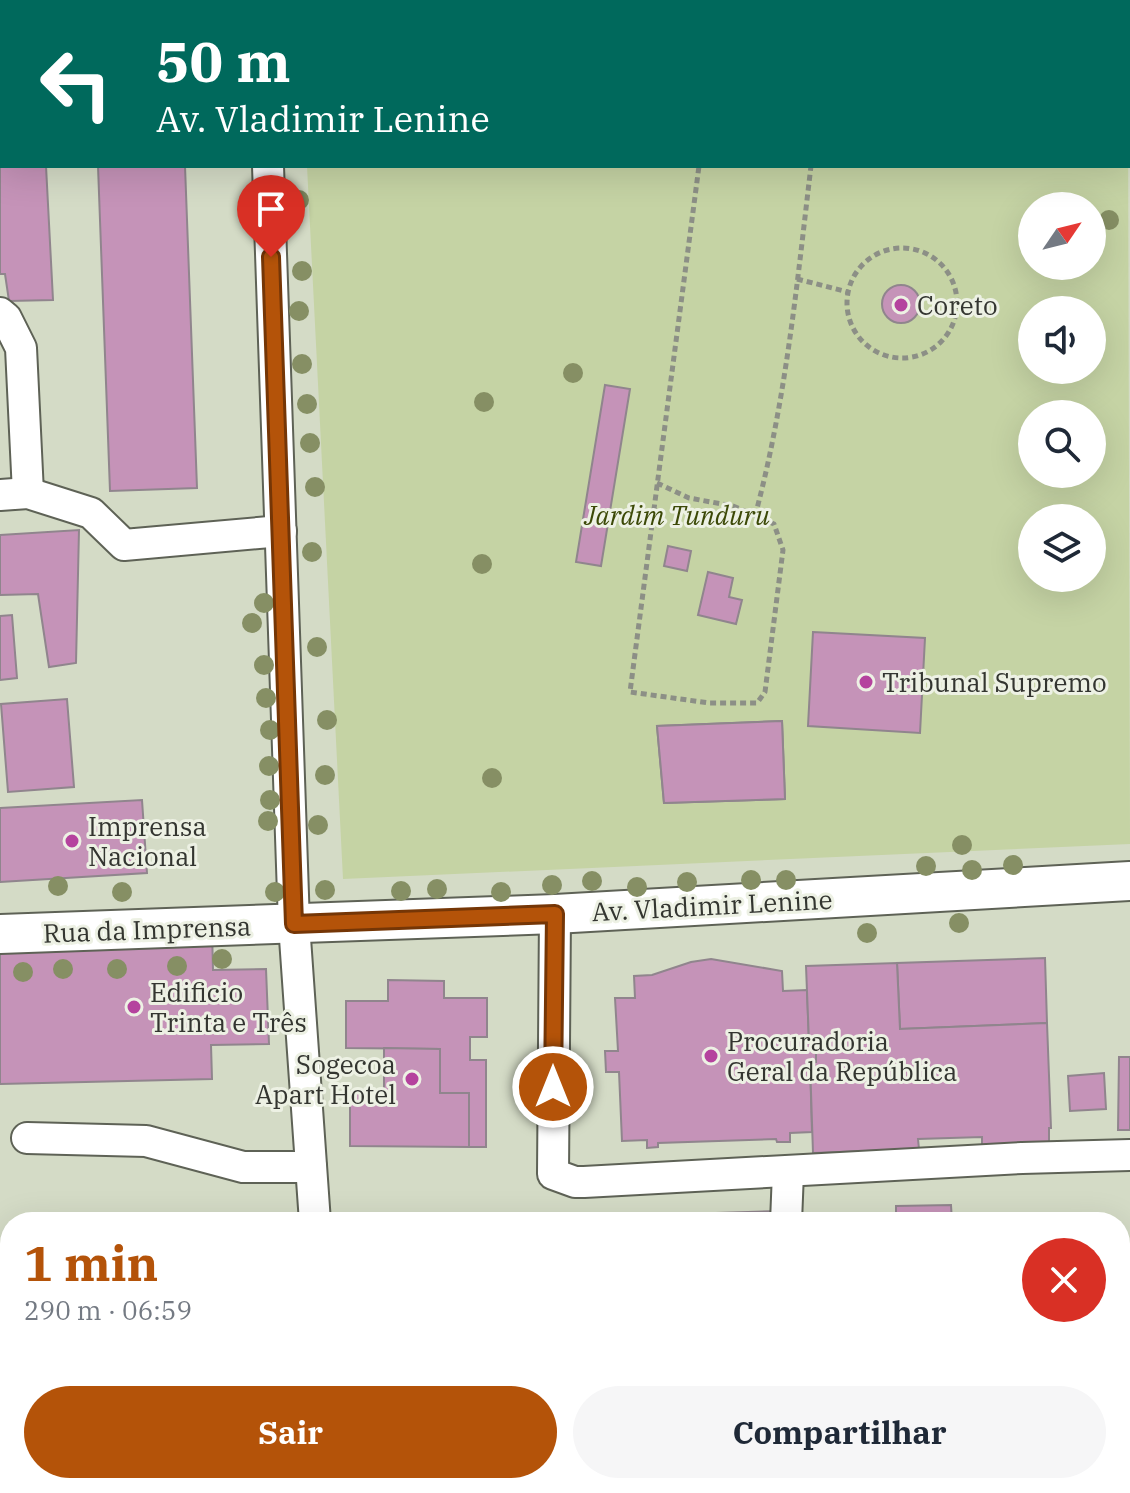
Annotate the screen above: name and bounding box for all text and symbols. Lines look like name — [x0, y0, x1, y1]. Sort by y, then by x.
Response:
text: 50 m — [156, 25, 291, 97]
icon: left — [24, 32, 128, 136]
text: Av. Vladimir Lenine — [156, 95, 490, 142]
pin — [237, 175, 305, 257]
icon: arrive — [249, 187, 293, 231]
north arrow — [1018, 192, 1106, 280]
map controls — [1018, 192, 1106, 592]
place label: Coreto — [917, 288, 998, 322]
marker: Coreto — [892, 296, 910, 314]
button: sound — [1018, 296, 1106, 384]
button: search — [1018, 400, 1106, 488]
park label: Jardim Tunduru — [583, 498, 770, 532]
button: layers — [1018, 504, 1106, 592]
place label: Tribunal Supremo — [882, 665, 1107, 699]
marker: Tribunal Supremo — [857, 673, 875, 691]
place label: Imprensa Nacional — [88, 809, 207, 873]
marker: Imprensa Nacional — [63, 832, 81, 850]
street label: Av. Vladimir Lenine — [591, 882, 833, 928]
street label: Rua da Imprensa — [42, 908, 252, 950]
place label: Edificio Trinta e Três — [150, 975, 307, 1039]
marker: Edificio Trinta e Três — [125, 998, 143, 1016]
place label: Procuradoria Geral da República — [727, 1024, 957, 1088]
position arrow — [511, 1045, 595, 1129]
place label: Sogecoa Apart Hotel — [255, 1047, 396, 1111]
marker: Procuradoria Geral da República — [702, 1047, 720, 1065]
marker: Sogecoa Apart Hotel — [403, 1070, 421, 1088]
text: 1 min — [24, 1232, 158, 1294]
button: close — [1022, 1238, 1106, 1322]
text: 290 m · 06:59 — [24, 1293, 192, 1327]
button: Sair — [24, 1386, 557, 1478]
button: Compartilhar — [573, 1386, 1106, 1478]

